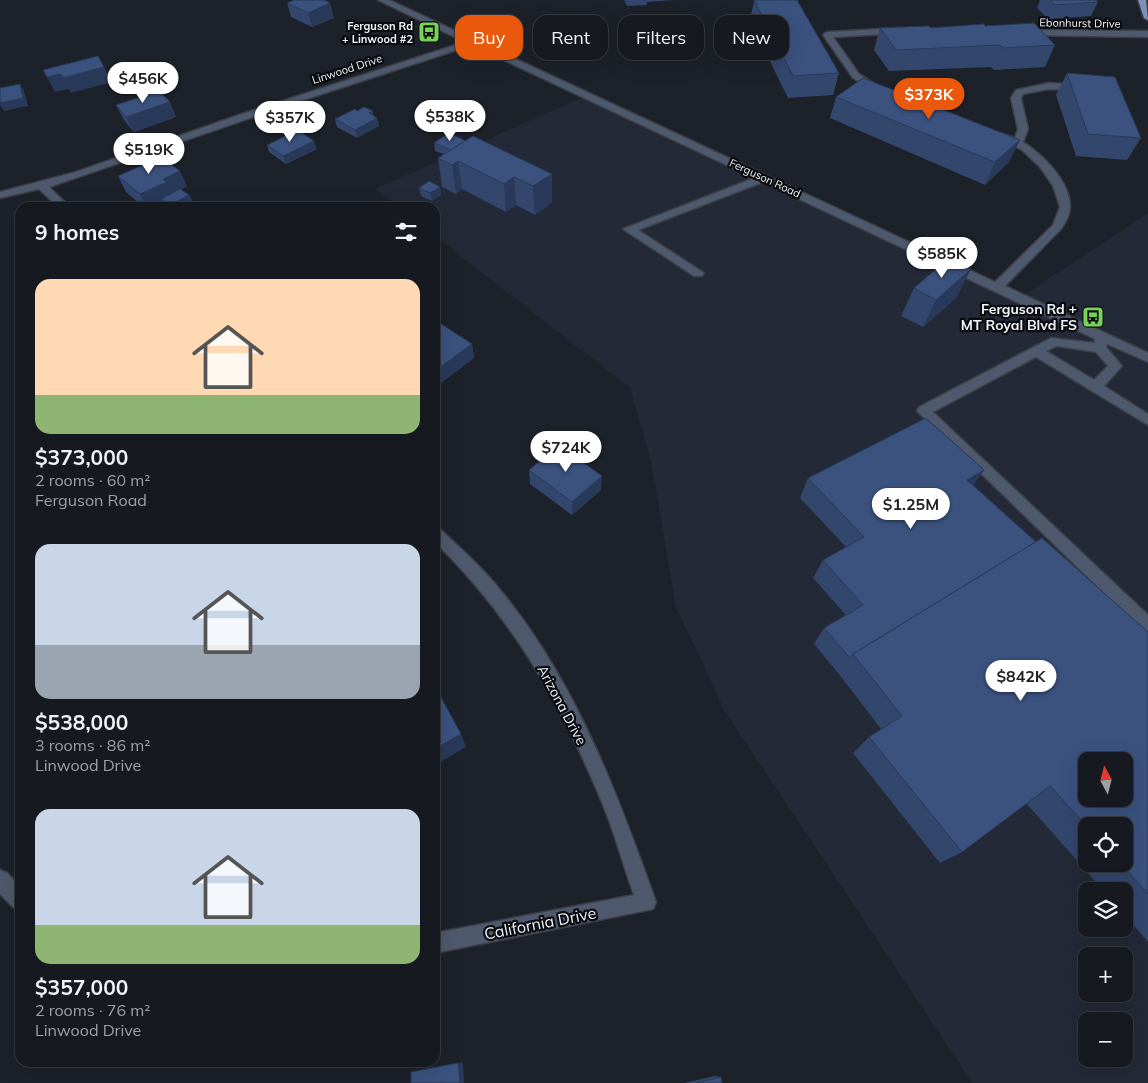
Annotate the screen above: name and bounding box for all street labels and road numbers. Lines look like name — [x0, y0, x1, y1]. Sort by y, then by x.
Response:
street label: Ebonhurst Drive — [1039, 15, 1121, 31]
street label: Linwood Drive — [310, 51, 384, 87]
street label: Ferguson Road — [727, 155, 803, 201]
street label: Arizona Drive — [533, 662, 591, 748]
street label: California Drive — [482, 902, 598, 944]

